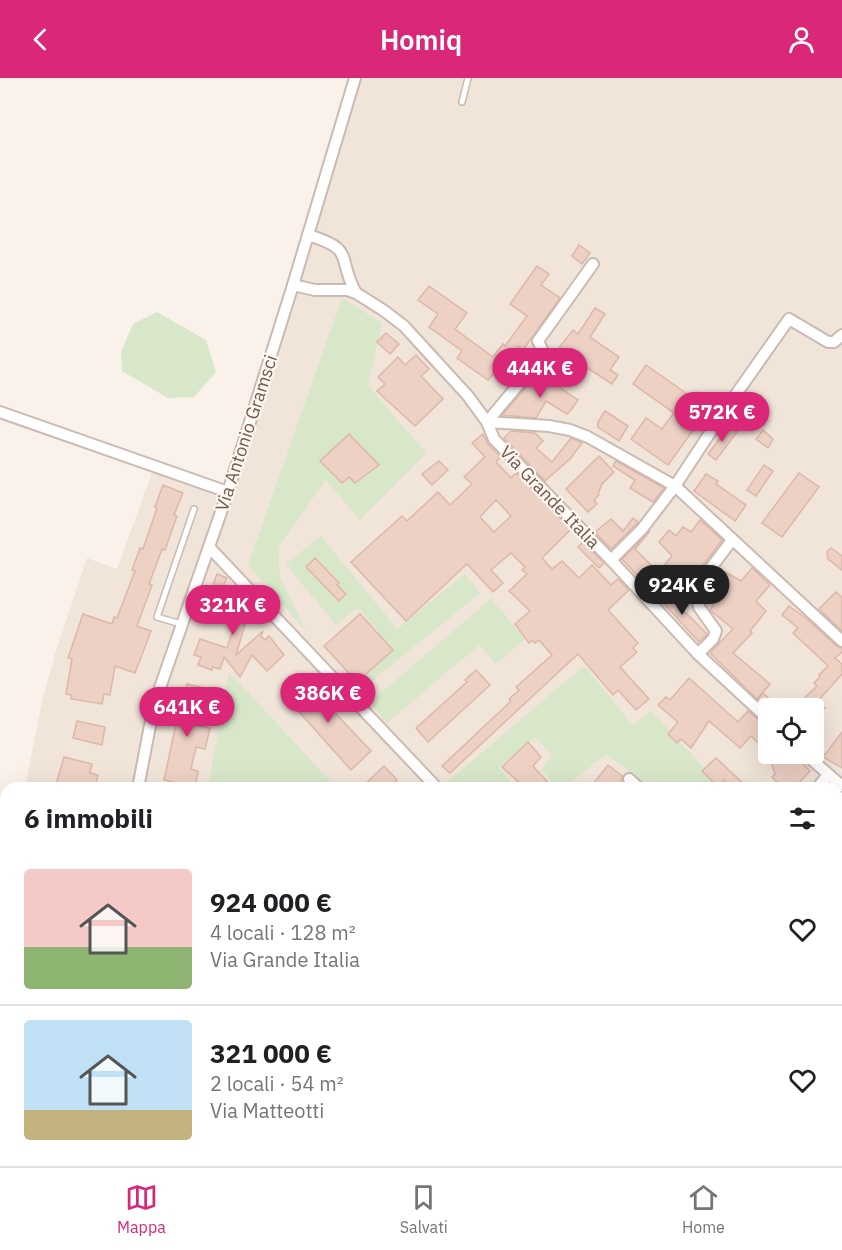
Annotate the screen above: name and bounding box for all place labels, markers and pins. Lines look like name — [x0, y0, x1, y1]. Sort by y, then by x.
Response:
pin: 444K € — [491, 348, 589, 399]
pin: 572K € — [673, 392, 771, 443]
pin: 924K € — [633, 565, 731, 616]
pin: 321K € — [184, 585, 282, 636]
pin: 386K € — [279, 673, 377, 724]
pin: 641K € — [138, 687, 236, 738]

